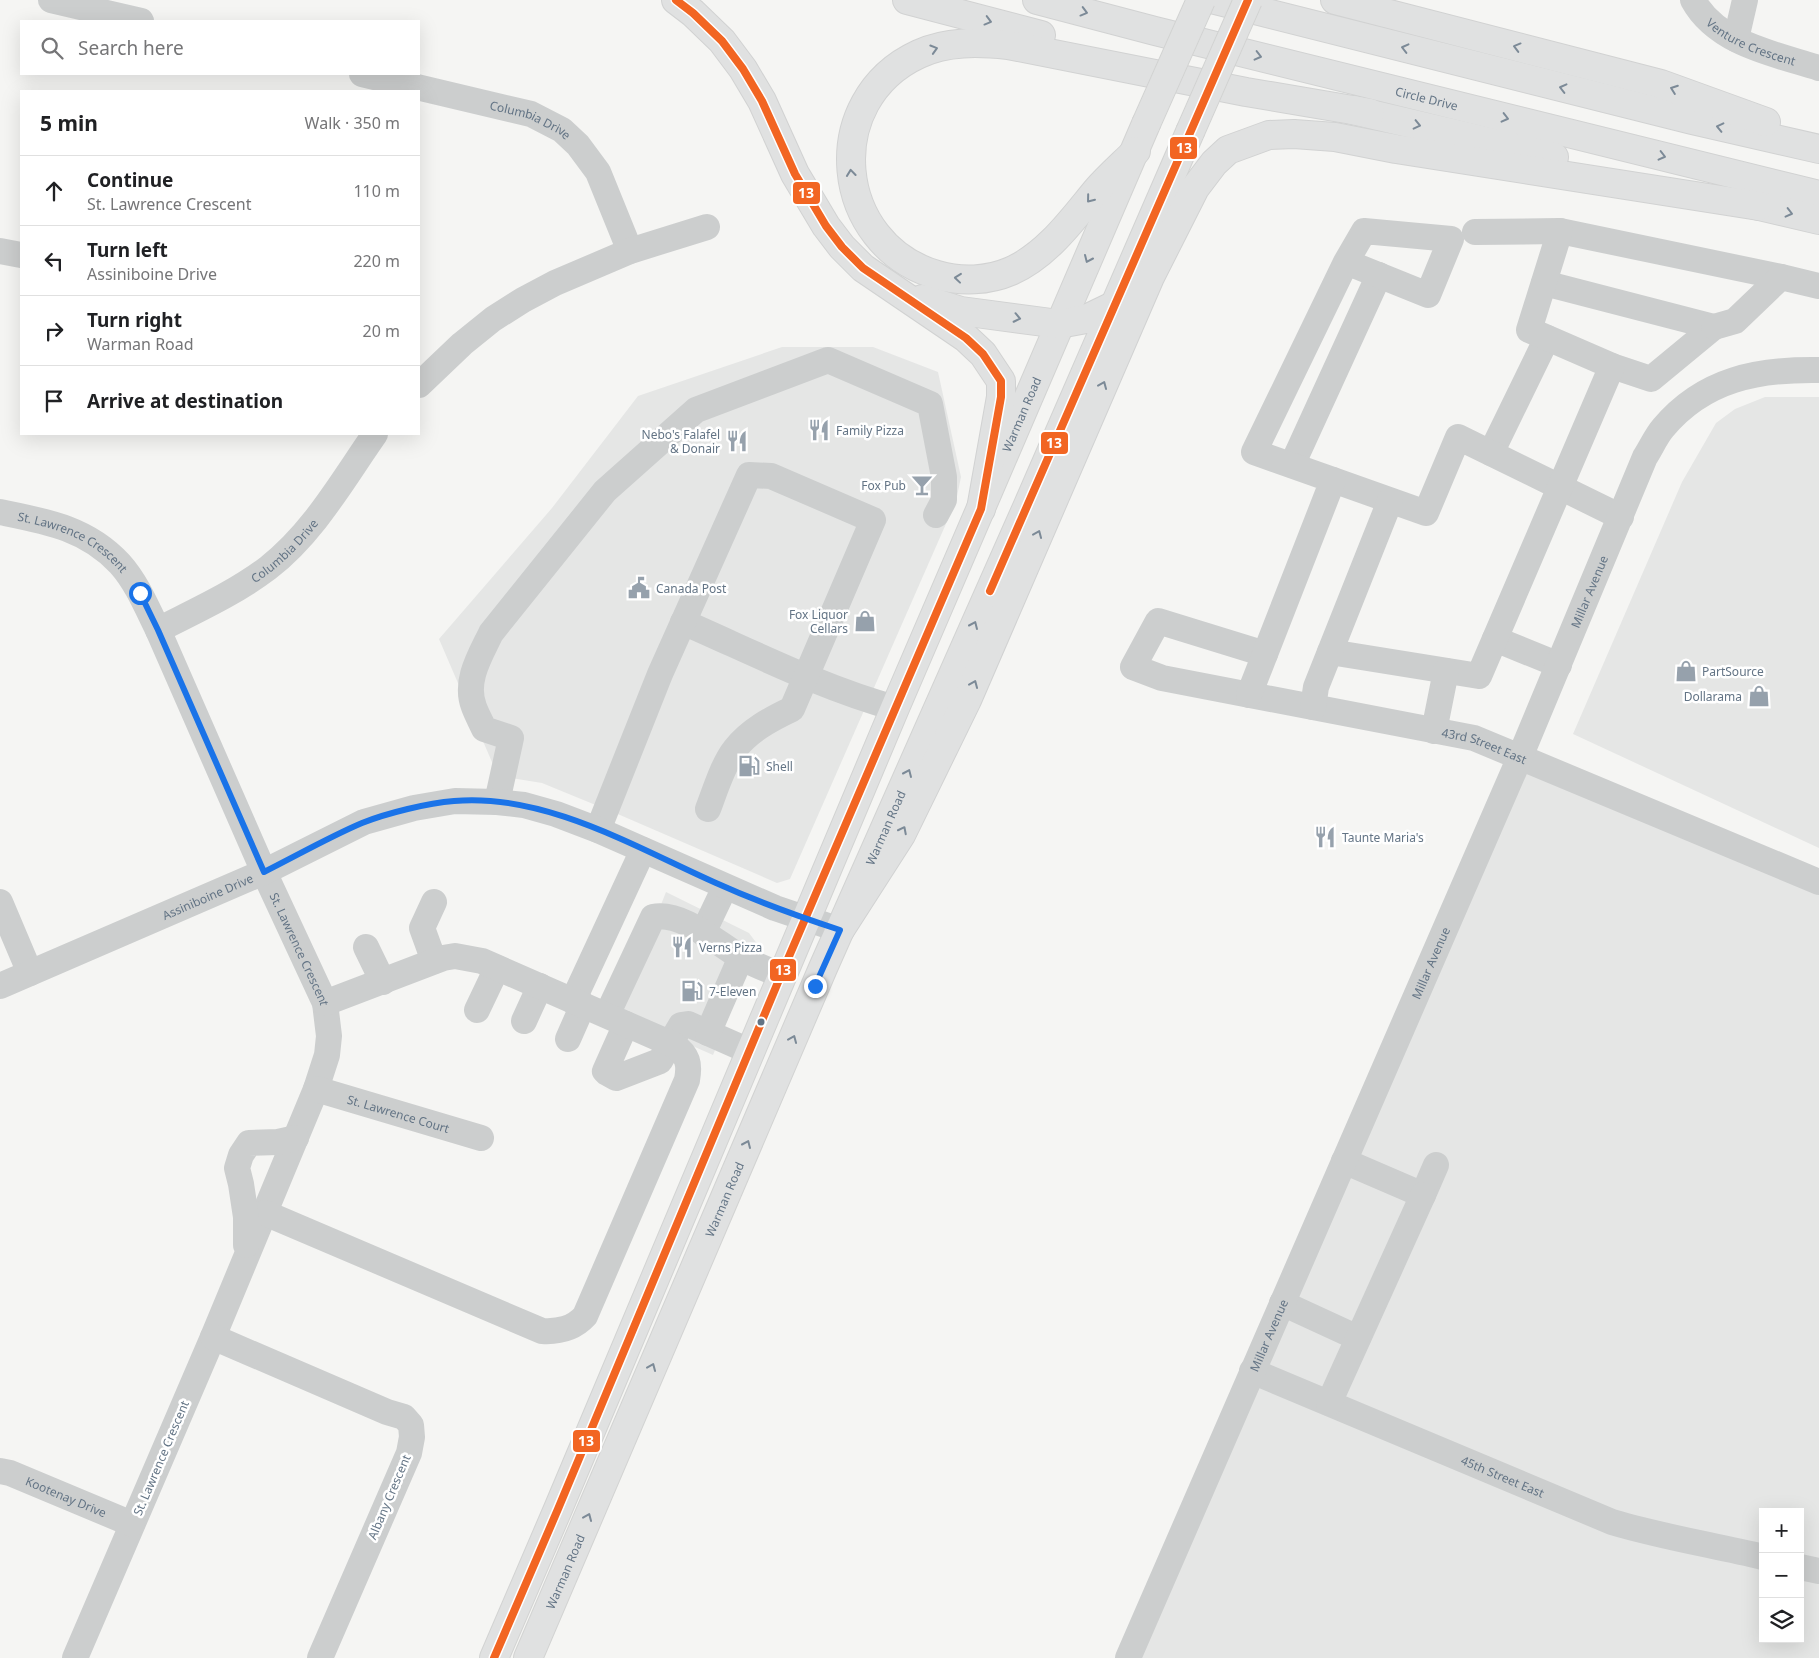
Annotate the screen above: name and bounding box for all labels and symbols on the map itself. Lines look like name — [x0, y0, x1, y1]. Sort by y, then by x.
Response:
one-way arrow — [1079, 6, 1088, 17]
street label: Venture Crescent — [1703, 14, 1798, 69]
one-way arrow — [984, 15, 993, 26]
one-way arrow — [1513, 42, 1522, 53]
one-way arrow — [1401, 43, 1409, 54]
one-way arrow — [929, 44, 938, 54]
one-way arrow — [1254, 51, 1262, 61]
street label: Circle Drive — [1394, 82, 1460, 114]
one-way arrow — [1559, 83, 1567, 93]
one-way arrow — [1670, 85, 1679, 95]
street label: Columbia Drive — [488, 96, 575, 143]
one-way arrow — [1500, 112, 1508, 122]
one-way arrow — [1413, 119, 1422, 130]
one-way arrow — [1716, 122, 1725, 133]
line badge: 13 — [1169, 136, 1198, 160]
text: 13 — [1176, 138, 1192, 157]
one-way arrow — [1658, 150, 1667, 161]
one-way arrow — [846, 169, 857, 177]
line badge: 13 — [792, 181, 821, 205]
text: 13 — [798, 183, 814, 202]
one-way arrow — [1087, 193, 1096, 202]
one-way arrow — [1784, 207, 1793, 218]
one-way arrow — [1083, 254, 1094, 263]
one-way arrow — [954, 273, 962, 284]
one-way arrow — [1013, 312, 1021, 323]
street label: Warman Road — [998, 374, 1045, 454]
one-way arrow — [1096, 381, 1107, 390]
restaurant icon: Family Pizza — [806, 417, 832, 443]
place label: Family Pizza — [836, 422, 904, 439]
place label: Nebo's Falafel & Donair — [642, 426, 720, 457]
restaurant icon: Nebo's Falafel & Donair — [724, 428, 750, 454]
line badge: 13 — [1040, 431, 1069, 455]
text: 13 — [1046, 433, 1062, 452]
bar icon: Fox Pub — [909, 472, 935, 498]
place label: Fox Pub — [861, 477, 906, 494]
street label: St. Lawrence Crescent — [16, 507, 132, 576]
street label: Columbia Drive — [247, 515, 322, 586]
one-way arrow — [1032, 530, 1043, 539]
street label: Millar Avenue — [1566, 552, 1612, 630]
public building icon: Canada Post — [626, 575, 652, 601]
place label: Canada Post — [656, 580, 727, 597]
route start — [129, 582, 152, 605]
place label: Fox Liquor Cellars — [789, 606, 848, 637]
shop icon: Fox Liquor Cellars — [852, 608, 878, 634]
one-way arrow — [968, 621, 979, 630]
shop icon: PartSource — [1673, 658, 1699, 684]
place label: PartSource — [1702, 663, 1764, 680]
one-way arrow — [968, 680, 979, 689]
shop icon: Dollarama — [1746, 683, 1772, 709]
place label: Dollarama — [1684, 688, 1742, 705]
street label: 43rd Street East — [1440, 723, 1530, 768]
fuel station icon: Shell — [736, 753, 762, 779]
place label: Shell — [766, 758, 793, 775]
one-way arrow — [902, 769, 913, 778]
street label: Warman Road — [861, 788, 909, 868]
restaurant icon: Taunte Maria's — [1312, 824, 1338, 850]
one-way arrow — [897, 826, 907, 835]
place label: Taunte Maria's — [1342, 829, 1424, 846]
street label: Assiniboine Drive — [159, 869, 256, 924]
street label: St. Lawrence Crescent — [266, 890, 334, 1007]
street label: Millar Avenue — [1407, 924, 1454, 1002]
restaurant icon: Verns Pizza — [669, 934, 695, 960]
place label: Verns Pizza — [699, 939, 762, 956]
line badge: 13 — [769, 958, 797, 982]
text: 13 — [775, 960, 791, 979]
route end — [804, 975, 827, 998]
fuel station icon: 7-Eleven — [679, 978, 705, 1004]
place label: 7-Eleven — [709, 983, 756, 1000]
unlabelled marker — [756, 1017, 766, 1027]
one-way arrow — [787, 1035, 797, 1044]
street label: St. Lawrence Court — [345, 1090, 452, 1137]
one-way arrow — [741, 1140, 752, 1149]
street label: Warman Road — [701, 1159, 748, 1239]
street label: Millar Avenue — [1245, 1296, 1292, 1374]
one-way arrow — [646, 1363, 657, 1372]
street label: St. Lawrence Crescent — [129, 1397, 193, 1518]
line badge: 13 — [572, 1429, 601, 1453]
text: 13 — [578, 1431, 594, 1450]
street label: Albany Crescent — [363, 1451, 415, 1542]
street label: 45th Street East — [1459, 1451, 1548, 1501]
street label: Kootenay Drive — [23, 1472, 109, 1521]
one-way arrow — [582, 1513, 593, 1522]
street label: Warman Road — [541, 1531, 588, 1612]

